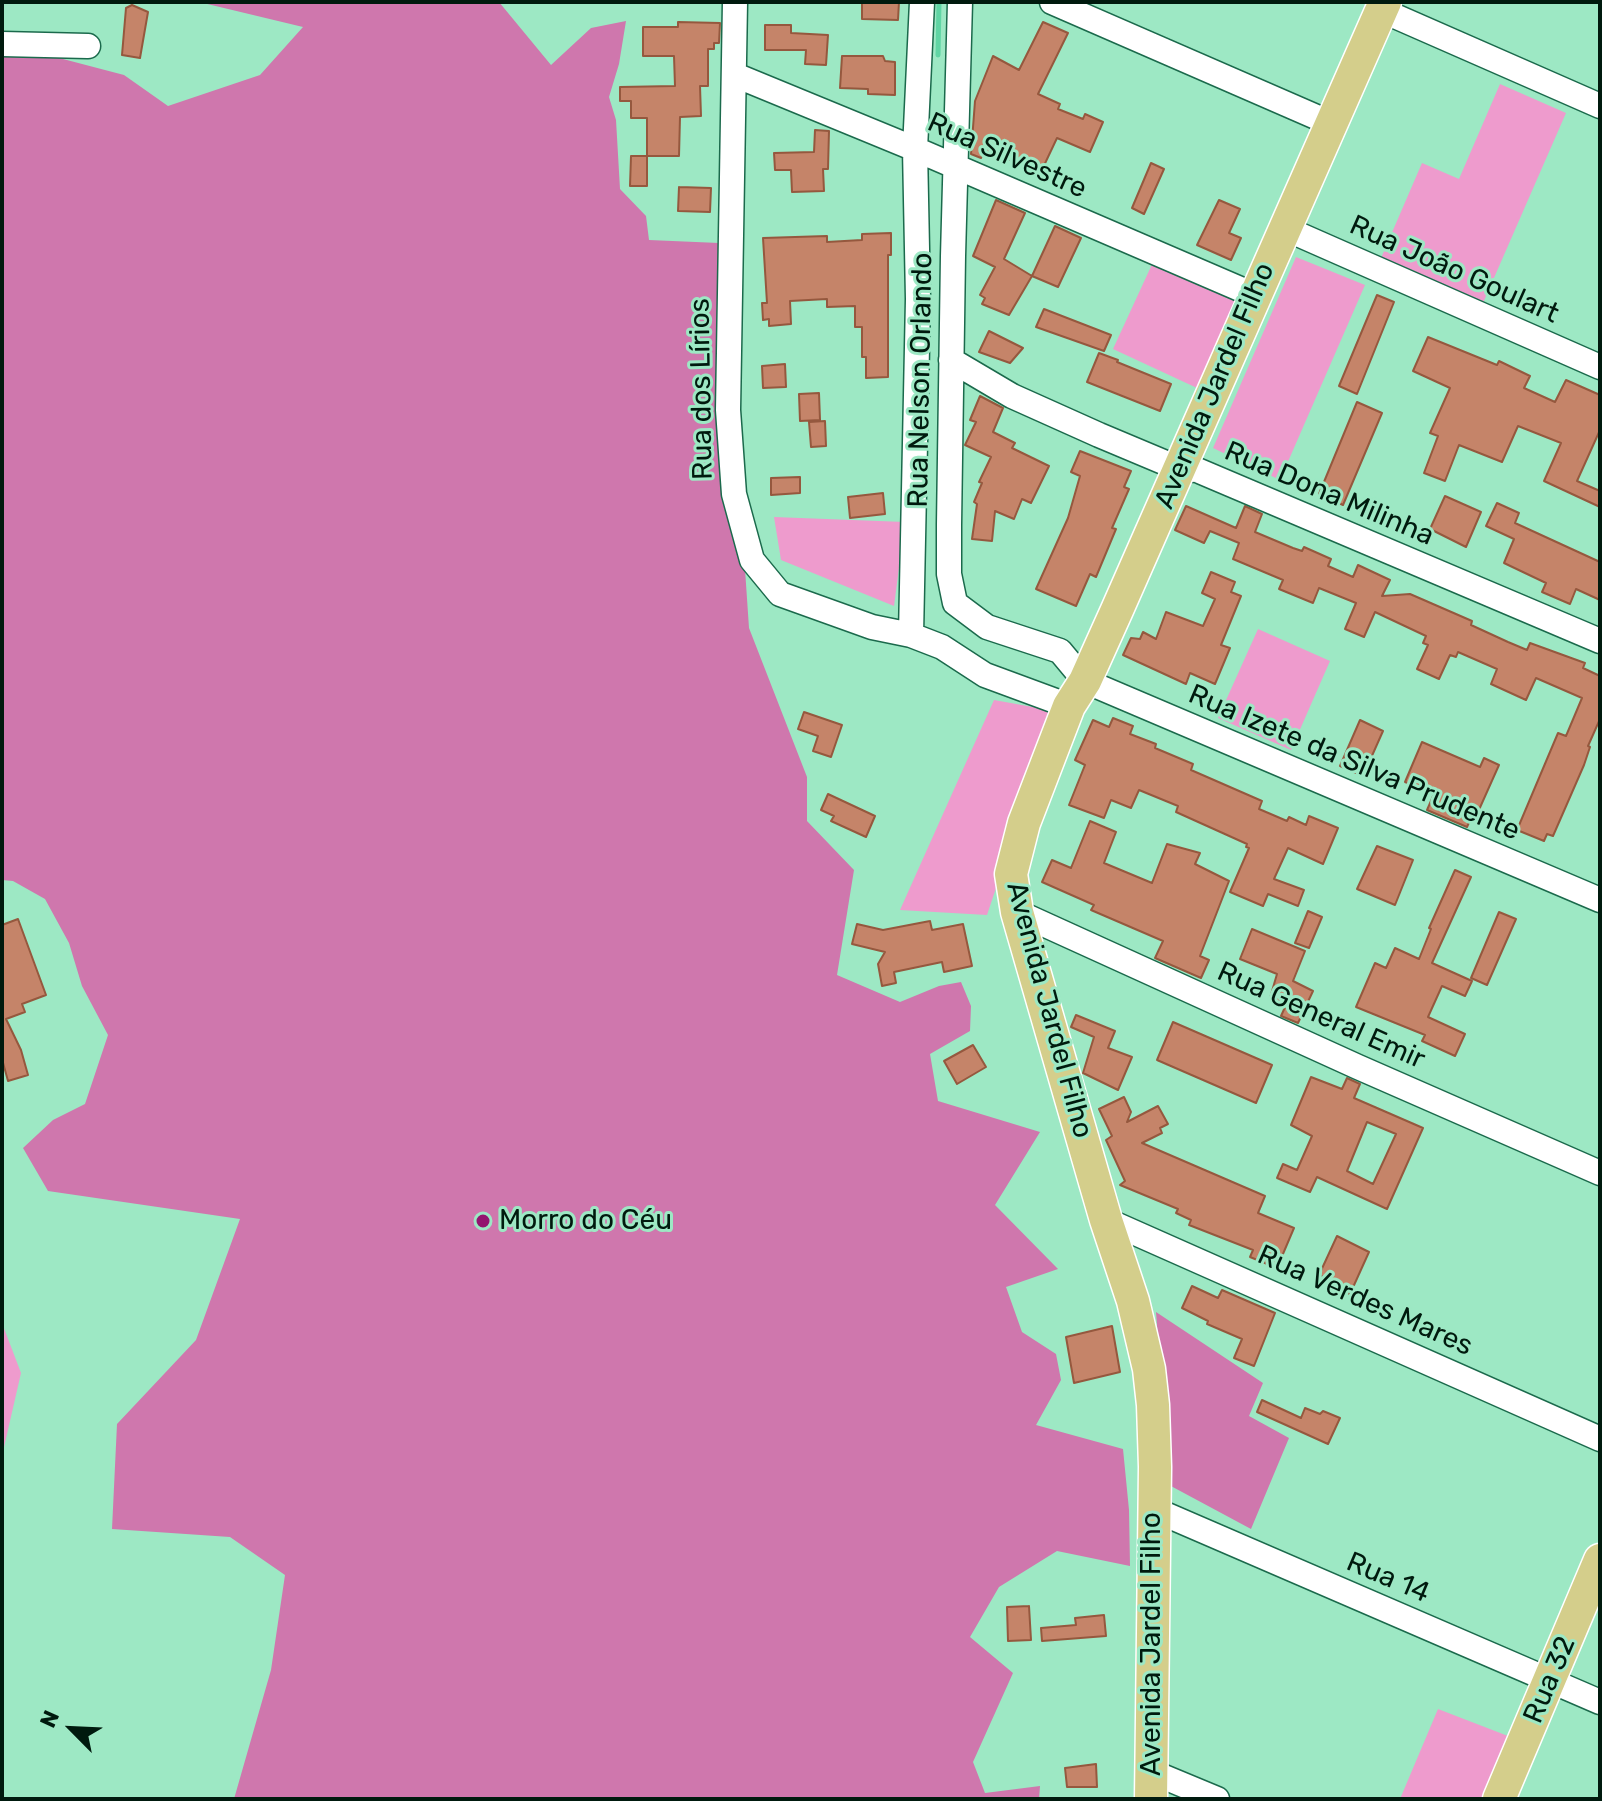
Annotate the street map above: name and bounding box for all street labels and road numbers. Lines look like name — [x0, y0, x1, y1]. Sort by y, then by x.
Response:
street label: Rua Silvestre — [922, 106, 1092, 206]
street label: Rua João Goulart — [1344, 209, 1564, 331]
street label: Rua Nelson Orlando — [902, 252, 940, 508]
street label: Avenida Jardel Filho — [1148, 258, 1282, 514]
street label: Rua dos Lírios — [684, 298, 720, 480]
street label: Rua Dona Milinha — [1219, 435, 1439, 553]
street label: Rua Izete da Silva Prudente — [1183, 678, 1525, 848]
street label: Avenida Jardel Filho — [999, 878, 1099, 1142]
street label: Rua General Emir — [1212, 955, 1430, 1077]
street label: Rua Verdes Mares — [1252, 1238, 1478, 1364]
street label: Avenida Jardel Filho — [1135, 1512, 1169, 1776]
street label: Rua 14 — [1341, 1546, 1435, 1610]
street label: Rua 32 — [1517, 1632, 1583, 1728]

